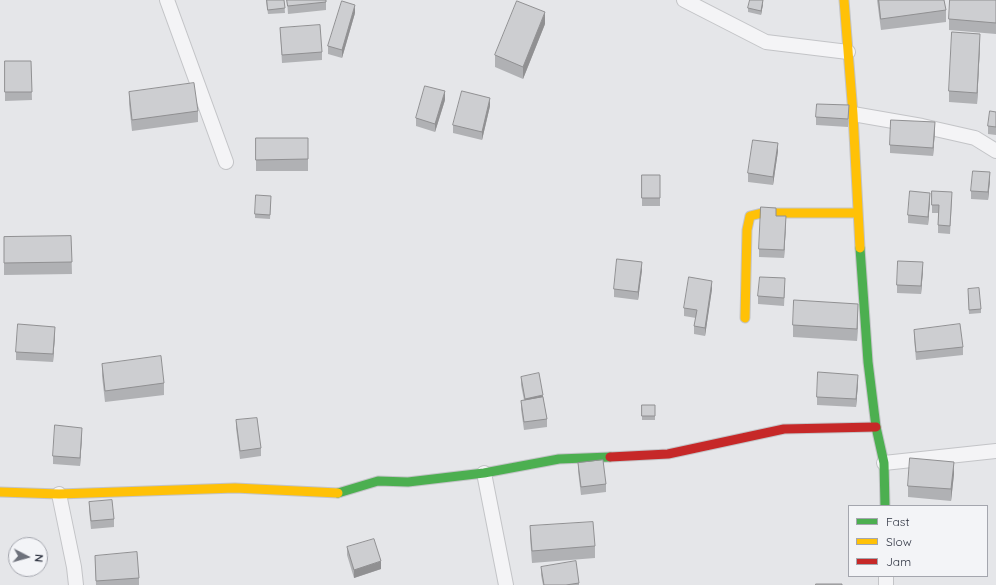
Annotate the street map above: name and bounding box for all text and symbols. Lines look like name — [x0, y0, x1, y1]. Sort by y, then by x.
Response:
legend — [848, 505, 988, 577]
text: Fast — [886, 514, 910, 529]
text: Slow — [886, 534, 912, 549]
north arrow — [8, 537, 48, 577]
text: N — [32, 553, 46, 563]
text: Jam — [886, 554, 911, 569]

